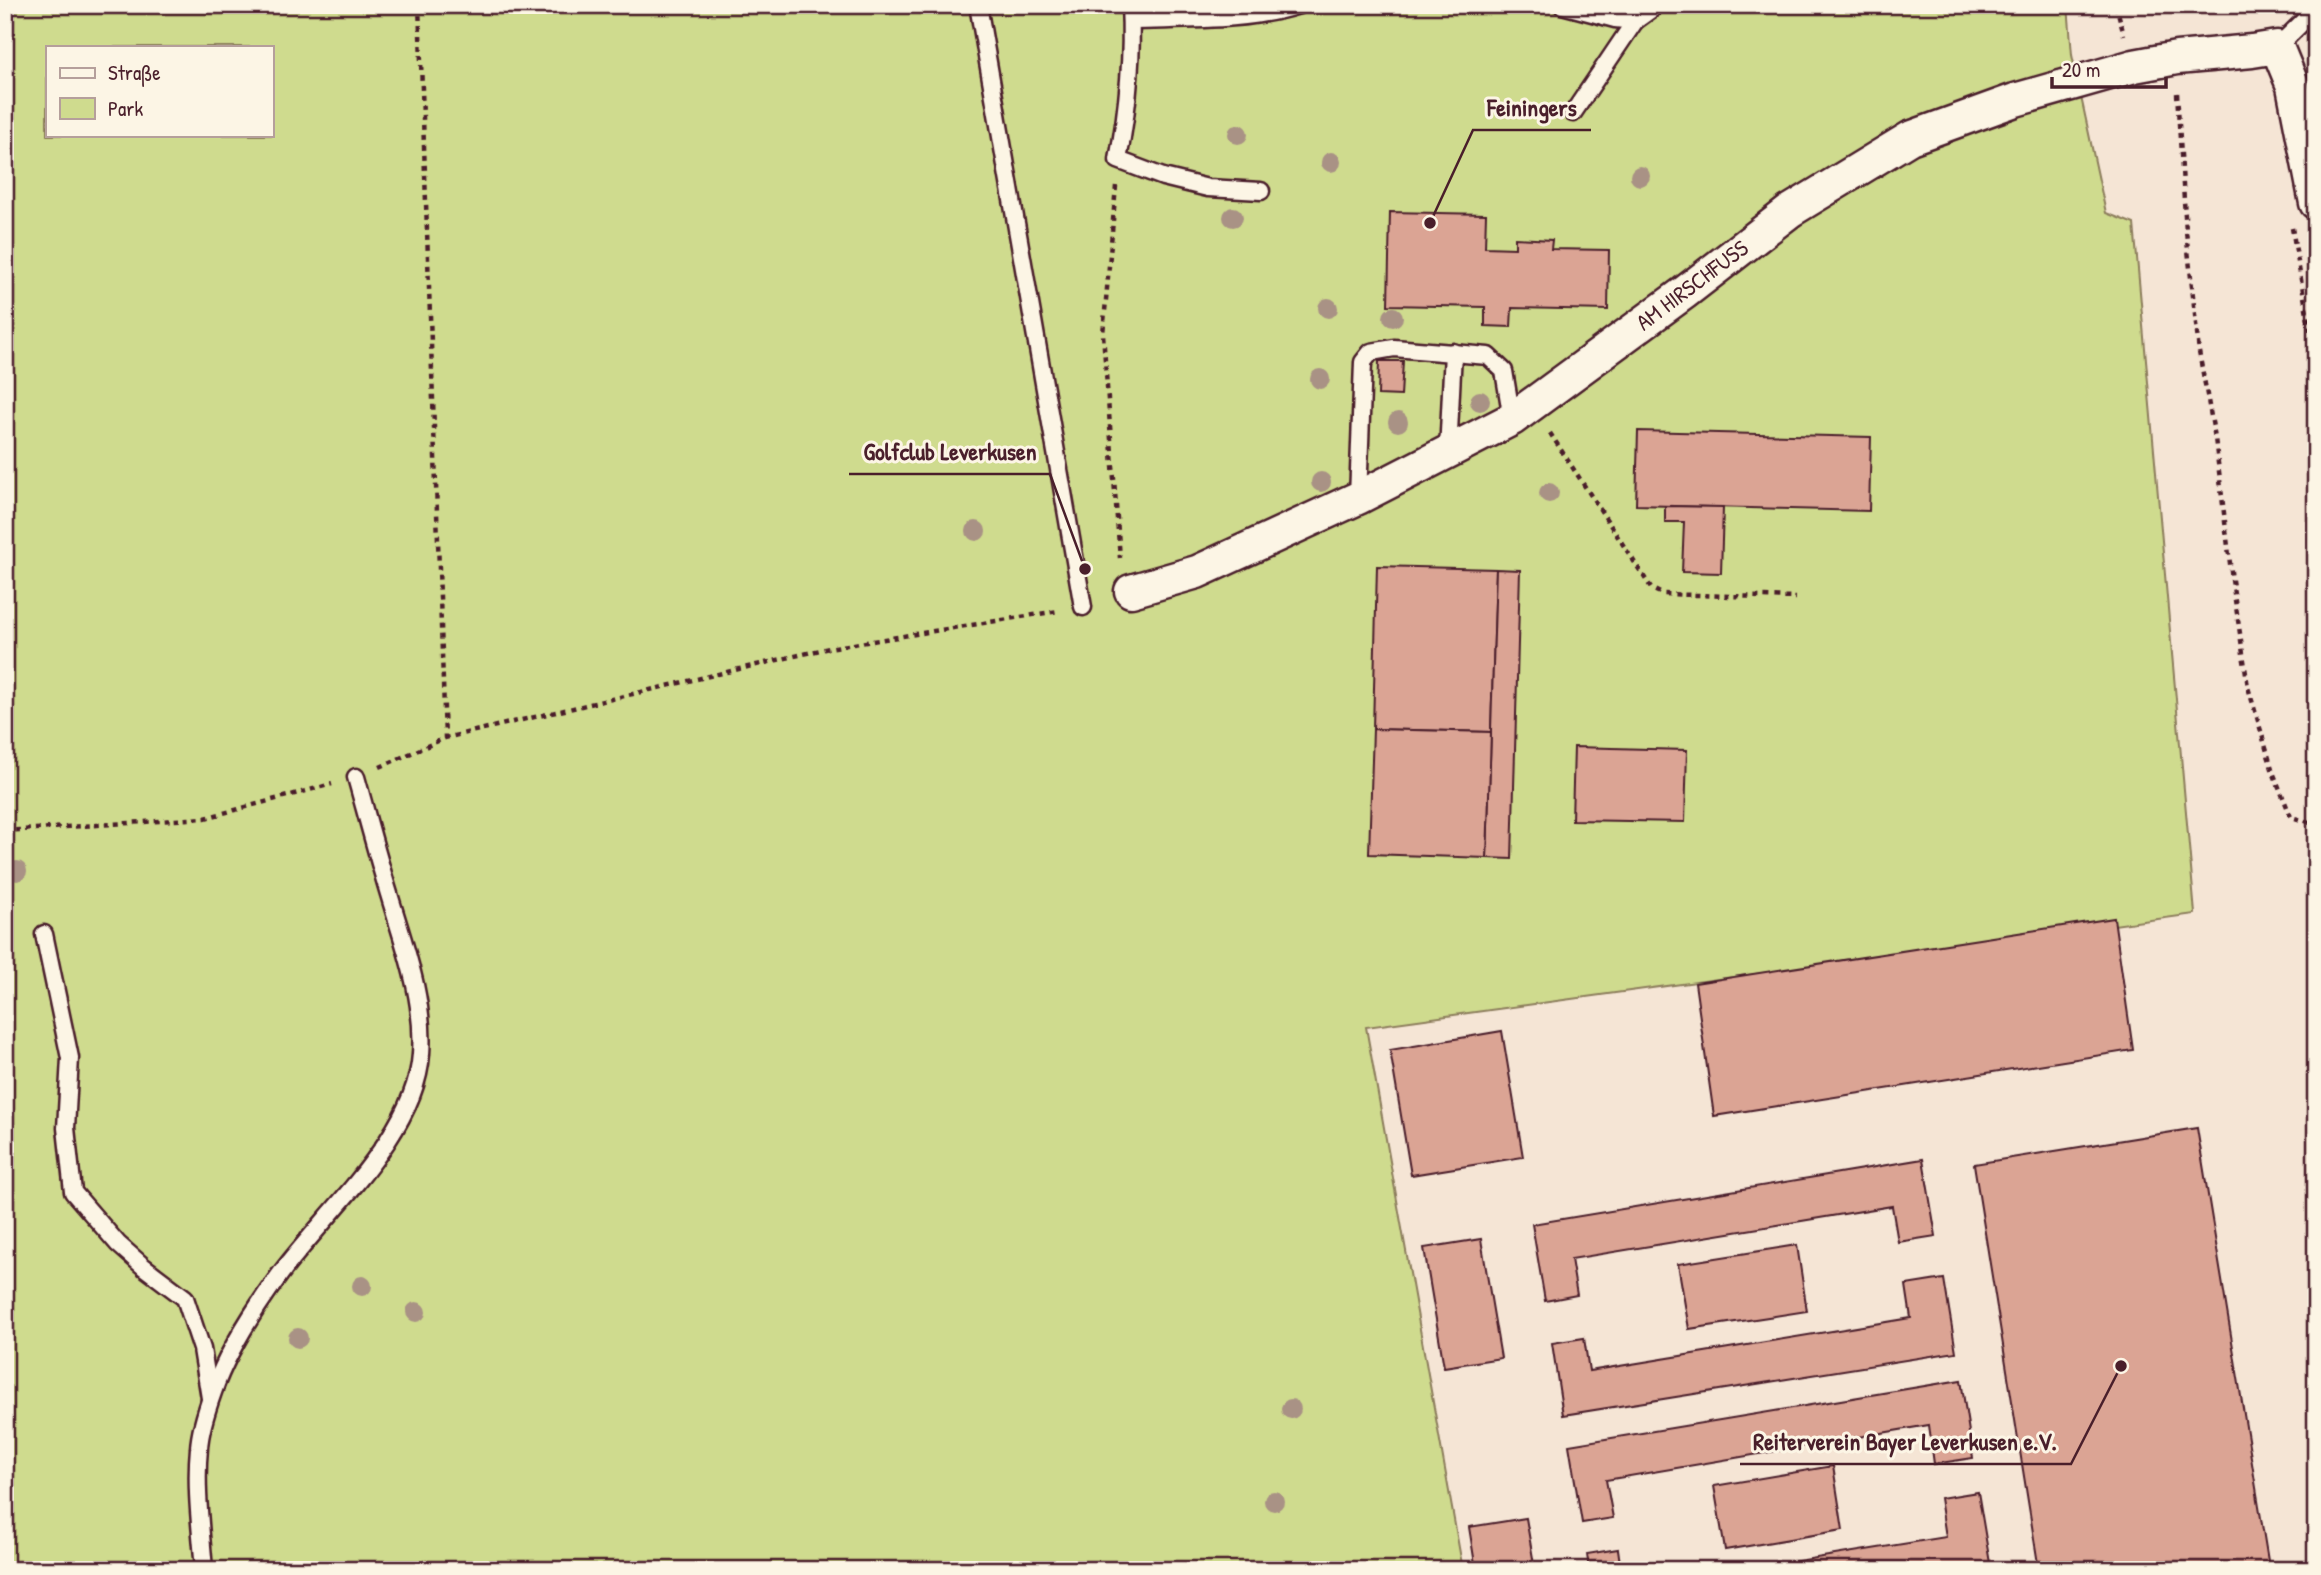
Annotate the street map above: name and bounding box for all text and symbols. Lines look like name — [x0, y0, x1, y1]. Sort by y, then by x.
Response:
legend — [46, 46, 273, 136]
scale bar — [2052, 46, 2165, 90]
text: 20 m — [2062, 55, 2100, 84]
text: Straße — [108, 58, 161, 87]
callout: Feiningers — [1473, 85, 1591, 130]
text: Feiningers — [1486, 91, 1577, 124]
text: Park — [108, 94, 143, 123]
street label: AM HIRSCHFUSS — [1629, 232, 1755, 337]
callout: Golfclub Leverkusen — [849, 429, 1050, 474]
text: Golfclub Leverkusen — [864, 435, 1037, 467]
callout: Reiterverein Bayer Leverkusen e.V. — [1740, 1419, 2071, 1464]
text: Reiterverein Bayer Leverkusen e.V. — [1753, 1425, 2057, 1458]

